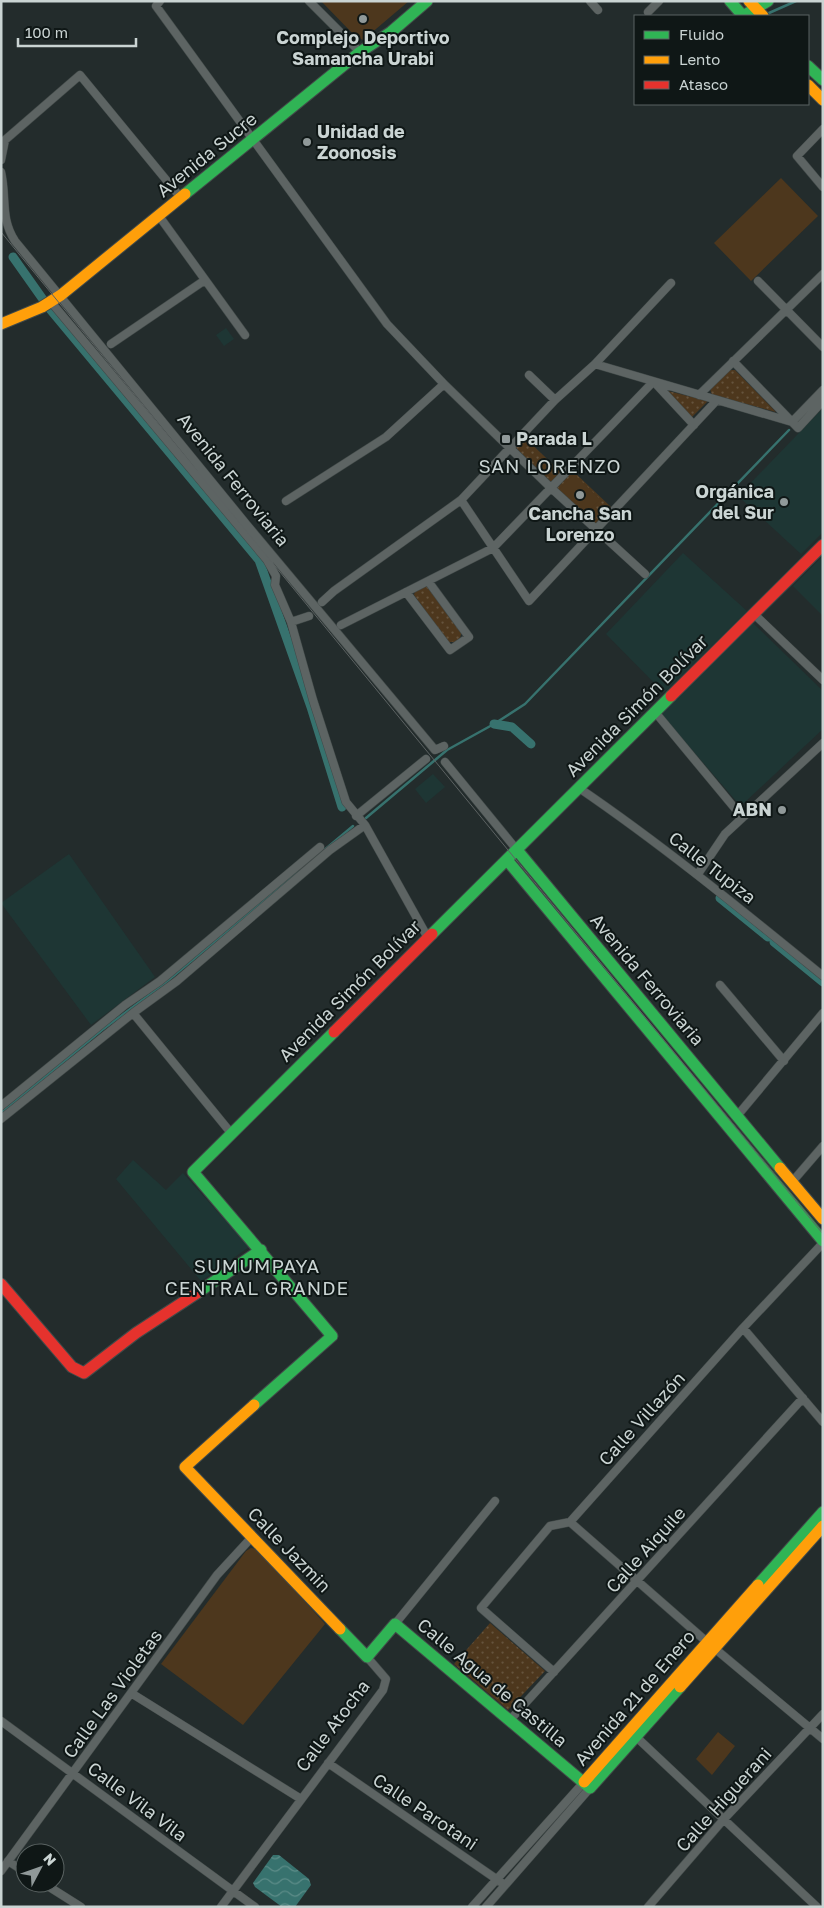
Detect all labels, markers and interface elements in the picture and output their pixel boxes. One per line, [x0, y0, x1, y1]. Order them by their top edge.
marker: Complejo Deportivo Samancha Urabi [357, 13, 369, 25]
scale bar [18, 15, 135, 47]
legend [634, 15, 809, 105]
text: 100 m [25, 23, 68, 41]
text: Fluido [679, 25, 724, 43]
place label: Complejo Deportivo Samancha Urabi [276, 26, 450, 69]
text: Lento [679, 50, 720, 68]
text: Atasco [679, 75, 728, 93]
street label: Avenida Sucre [152, 107, 261, 201]
place label: Unidad de Zoonosis [317, 120, 405, 163]
marker: Unidad de Zoonosis [301, 136, 313, 148]
street label: Avenida Ferroviaria [173, 408, 294, 550]
place label: Parada L [516, 427, 592, 449]
marker: Parada L [500, 433, 512, 445]
district label: SAN LORENZO [478, 454, 622, 477]
place label: Orgánica del Sur [695, 480, 774, 523]
marker: Cancha San Lorenzo [574, 489, 586, 501]
marker: Orgánica del Sur [778, 496, 790, 508]
place label: Cancha San Lorenzo [528, 502, 632, 545]
street label: Avenida Simón Bolívar [561, 630, 712, 781]
place label: ABN [733, 798, 772, 820]
marker: ABN [776, 804, 788, 816]
street label: Calle Tupiza [665, 826, 761, 908]
street label: Avenida Ferroviaria [586, 909, 709, 1050]
street label: Avenida Simón Bolívar [274, 915, 425, 1066]
district label: SUMUMPAYA CENTRAL GRANDE [165, 1254, 349, 1299]
street label: Calle Villazón [593, 1367, 689, 1470]
street label: Calle Jazmin [244, 1502, 336, 1596]
street label: Calle Aiquile [601, 1502, 690, 1597]
street label: Calle Agua de Castilla [413, 1613, 572, 1751]
street label: Calle Las Violetas [58, 1625, 166, 1762]
street label: Avenida 21 de Enero [569, 1625, 699, 1770]
street label: Calle Atocha [291, 1675, 374, 1776]
street label: Calle Higuerani [671, 1743, 776, 1856]
street label: Calle Vila Vila [84, 1757, 192, 1846]
street label: Calle Parotani [369, 1768, 482, 1854]
north arrow [15, 1843, 65, 1893]
text: N [40, 1850, 60, 1869]

